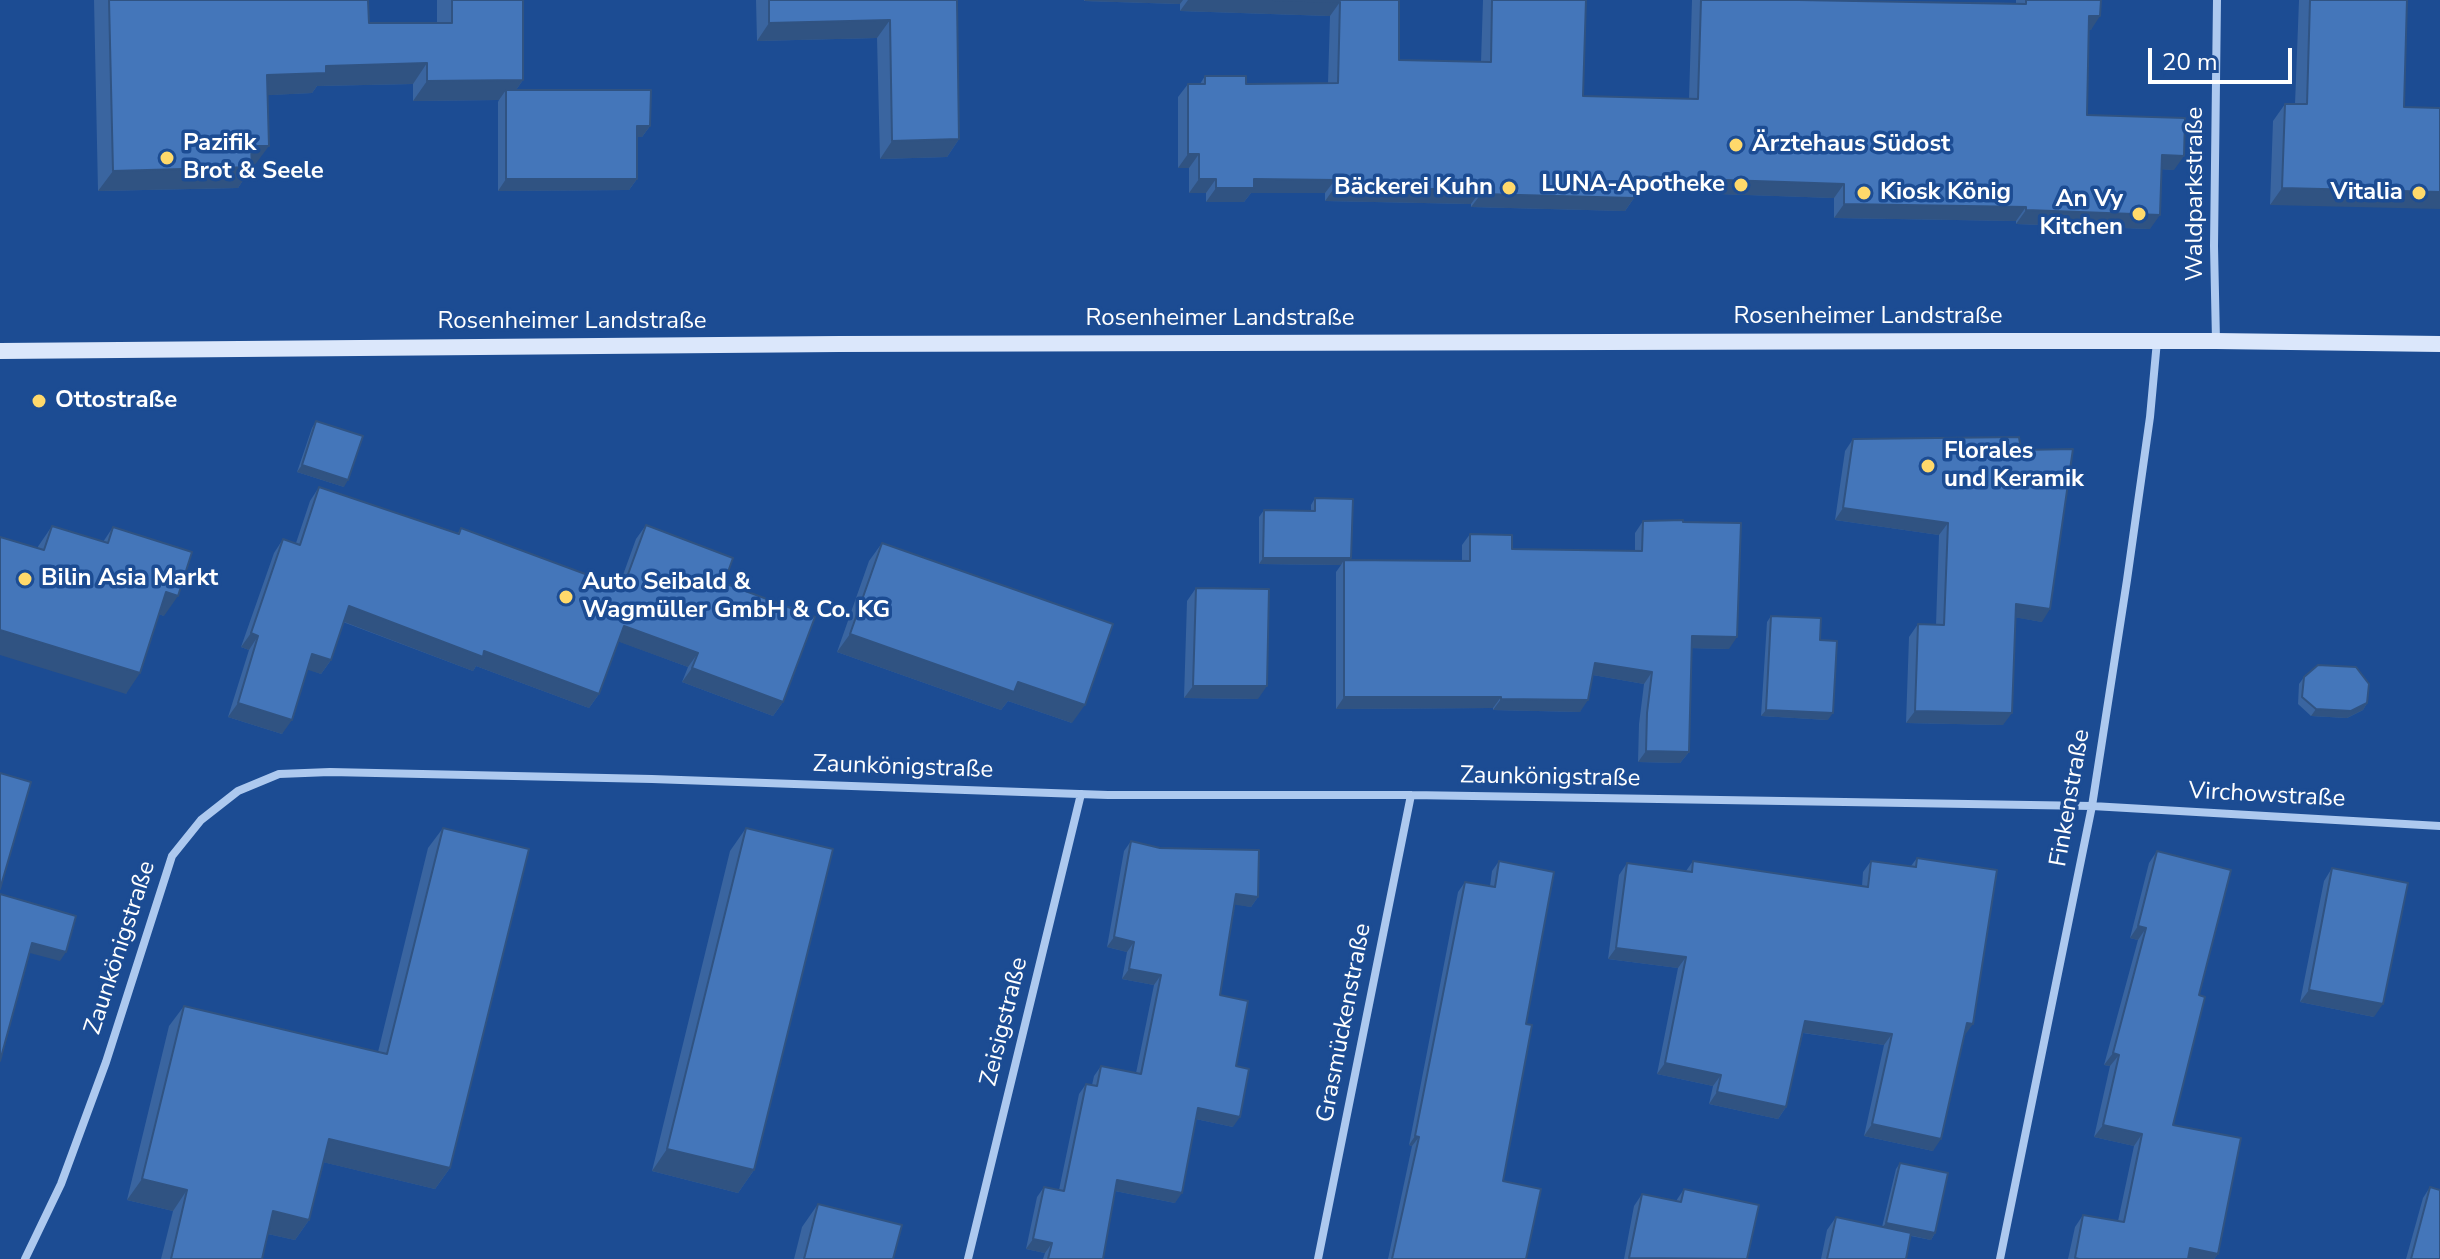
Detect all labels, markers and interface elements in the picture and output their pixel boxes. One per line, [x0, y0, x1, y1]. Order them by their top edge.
scale bar [2152, 32, 2296, 82]
text: 20 m [2162, 46, 2218, 78]
street label: Waldparkstraße [2182, 107, 2210, 281]
place label: Pazifik Brot & Seele [183, 130, 324, 186]
place label: Ärztehaus Südost [1752, 131, 1950, 159]
marker: Ärztehaus Südost [1727, 136, 1745, 154]
marker: Pazifik Brot & Seele [158, 149, 176, 167]
place label: LUNA-Apotheke [1541, 171, 1725, 199]
place label: Bäckerei Kuhn [1334, 174, 1493, 202]
marker: LUNA-Apotheke [1732, 176, 1750, 194]
marker: Bäckerei Kuhn [1500, 179, 1518, 197]
place label: Kiosk König [1880, 179, 2011, 207]
place label: Vitalia [2331, 179, 2403, 207]
marker: Kiosk König [1855, 184, 1873, 202]
marker: Vitalia [2410, 184, 2428, 202]
place label: An Vy Kitchen [2039, 186, 2123, 242]
marker: An Vy Kitchen [2130, 205, 2148, 223]
street label: Rosenheimer Landstraße [1733, 303, 2003, 331]
street label: Rosenheimer Landstraße [1085, 305, 1355, 333]
street label: Rosenheimer Landstraße [437, 308, 707, 336]
place label: Ottostraße [55, 387, 177, 415]
marker: Ottostraße [30, 392, 48, 410]
place label: Florales und Keramik [1944, 438, 2084, 494]
marker: Florales und Keramik [1919, 457, 1937, 475]
place label: Bilin Asia Markt [41, 565, 218, 593]
place label: Auto Seibald & Wagmüller GmbH & Co. KG [582, 569, 890, 625]
marker: Bilin Asia Markt [16, 570, 34, 588]
marker: Auto Seibald & Wagmüller GmbH & Co. KG [557, 588, 575, 606]
street label: Finkenstraße [2045, 727, 2097, 869]
street label: Zaunkönigstraße [812, 750, 994, 786]
street label: Zaunkönigstraße [1459, 762, 1641, 794]
street label: Virchowstraße [2188, 778, 2346, 814]
street label: Zaunkönigstraße [79, 858, 163, 1038]
street label: Grasmückenstraße [1312, 921, 1378, 1125]
street label: Zeisigstraße [975, 955, 1035, 1089]

